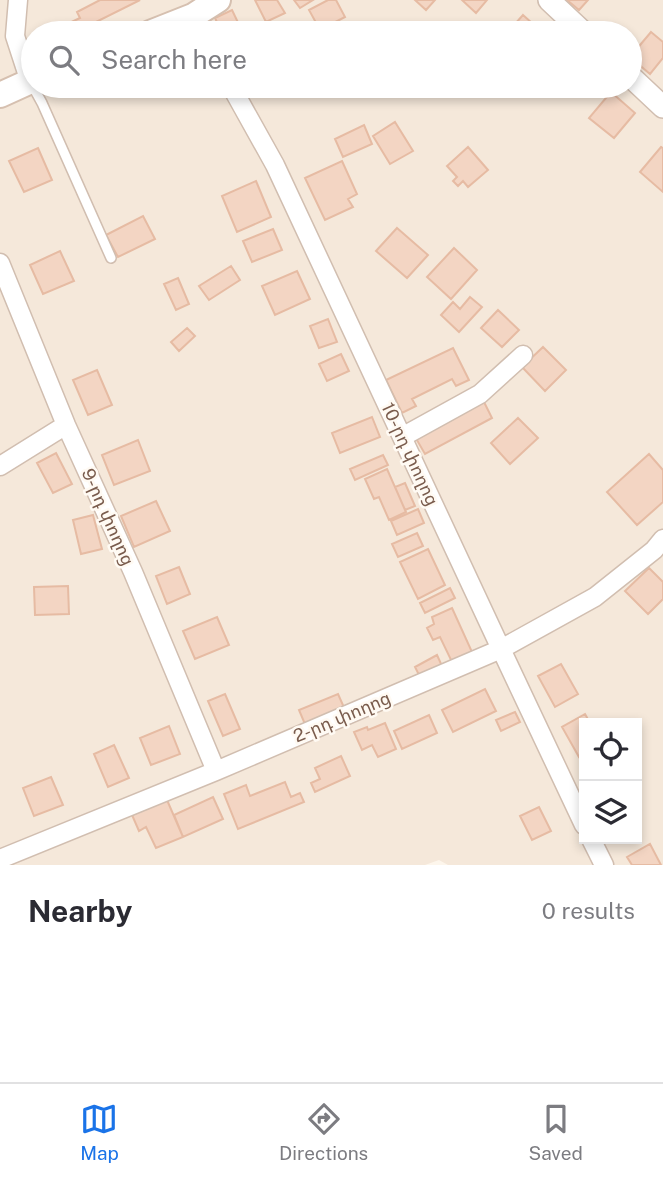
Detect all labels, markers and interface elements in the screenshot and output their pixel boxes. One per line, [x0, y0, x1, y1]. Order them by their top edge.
search box [21, 21, 642, 98]
icon: search [45, 41, 83, 79]
text: Search here [101, 44, 247, 75]
street label: 10-րդ փողոց [377, 399, 443, 509]
street label: 9-րդ փողոց [78, 465, 139, 569]
street label: 2-րդ փողոց [290, 687, 394, 746]
map controls [579, 718, 642, 844]
button: locate [579, 718, 642, 781]
button: layers [579, 781, 642, 844]
text: Nearby [28, 893, 132, 929]
text: 0 results [542, 897, 635, 924]
tab: Map [80, 1100, 119, 1164]
tab: Directions [279, 1100, 368, 1164]
tab: Saved [529, 1100, 583, 1164]

